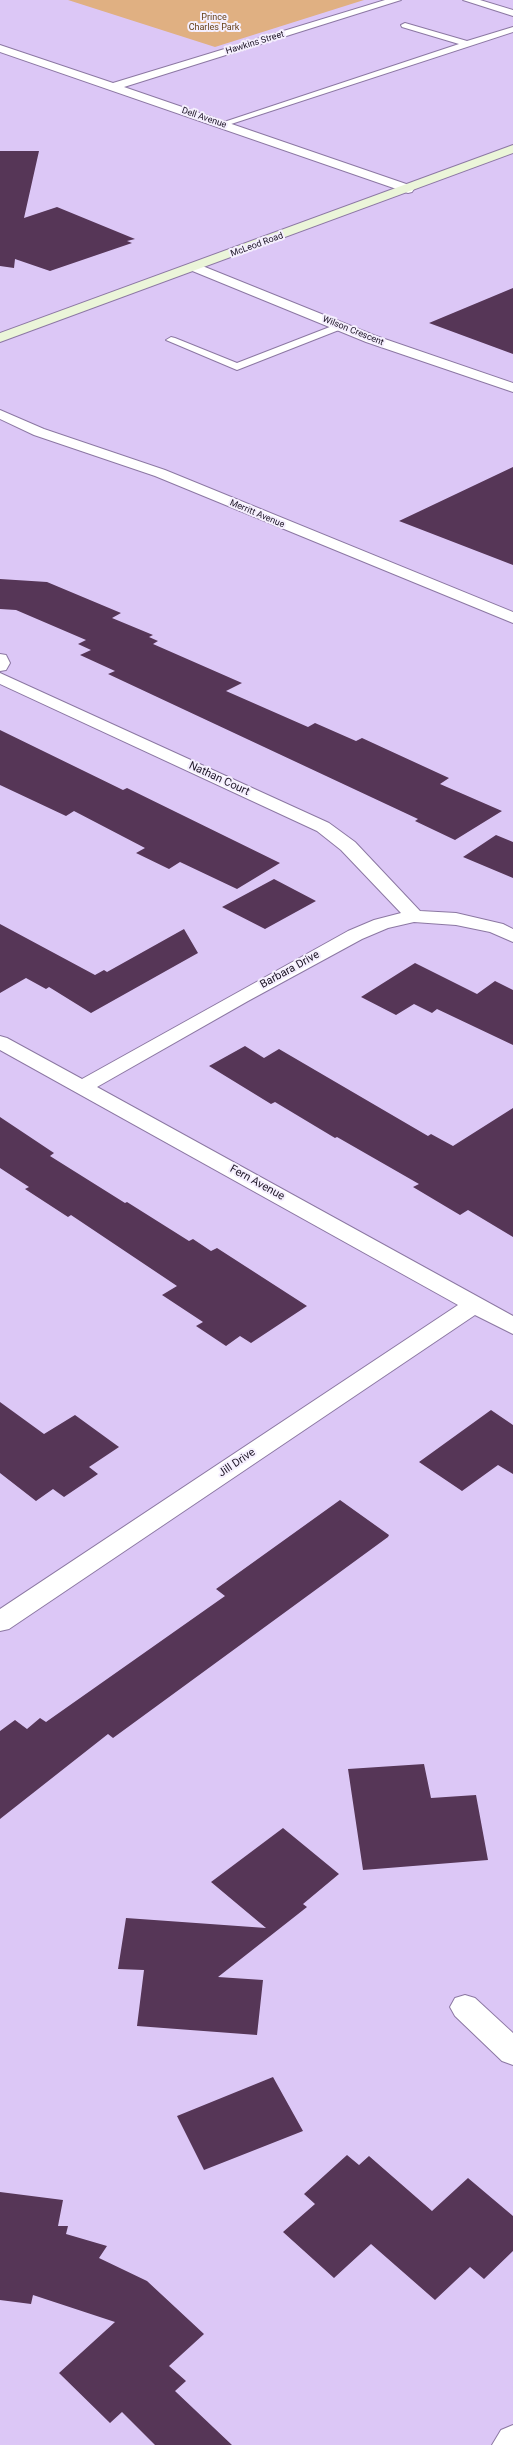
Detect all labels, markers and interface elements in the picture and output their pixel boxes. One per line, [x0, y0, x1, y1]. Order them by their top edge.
park label: Prince Charles Park [189, 13, 239, 34]
street label: Hawkins Street [225, 29, 285, 57]
street label: Dell Avenue [180, 105, 228, 131]
street label: McLeod Road [229, 230, 285, 260]
street label: Wilson Crescent [321, 314, 385, 348]
street label: Merritt Avenue [228, 498, 286, 530]
street label: Nathan Court [187, 759, 251, 799]
street label: Barbara Drive [258, 948, 322, 992]
street label: Fern Avenue [227, 1163, 287, 1203]
street label: Jill Drive [216, 1446, 258, 1480]

